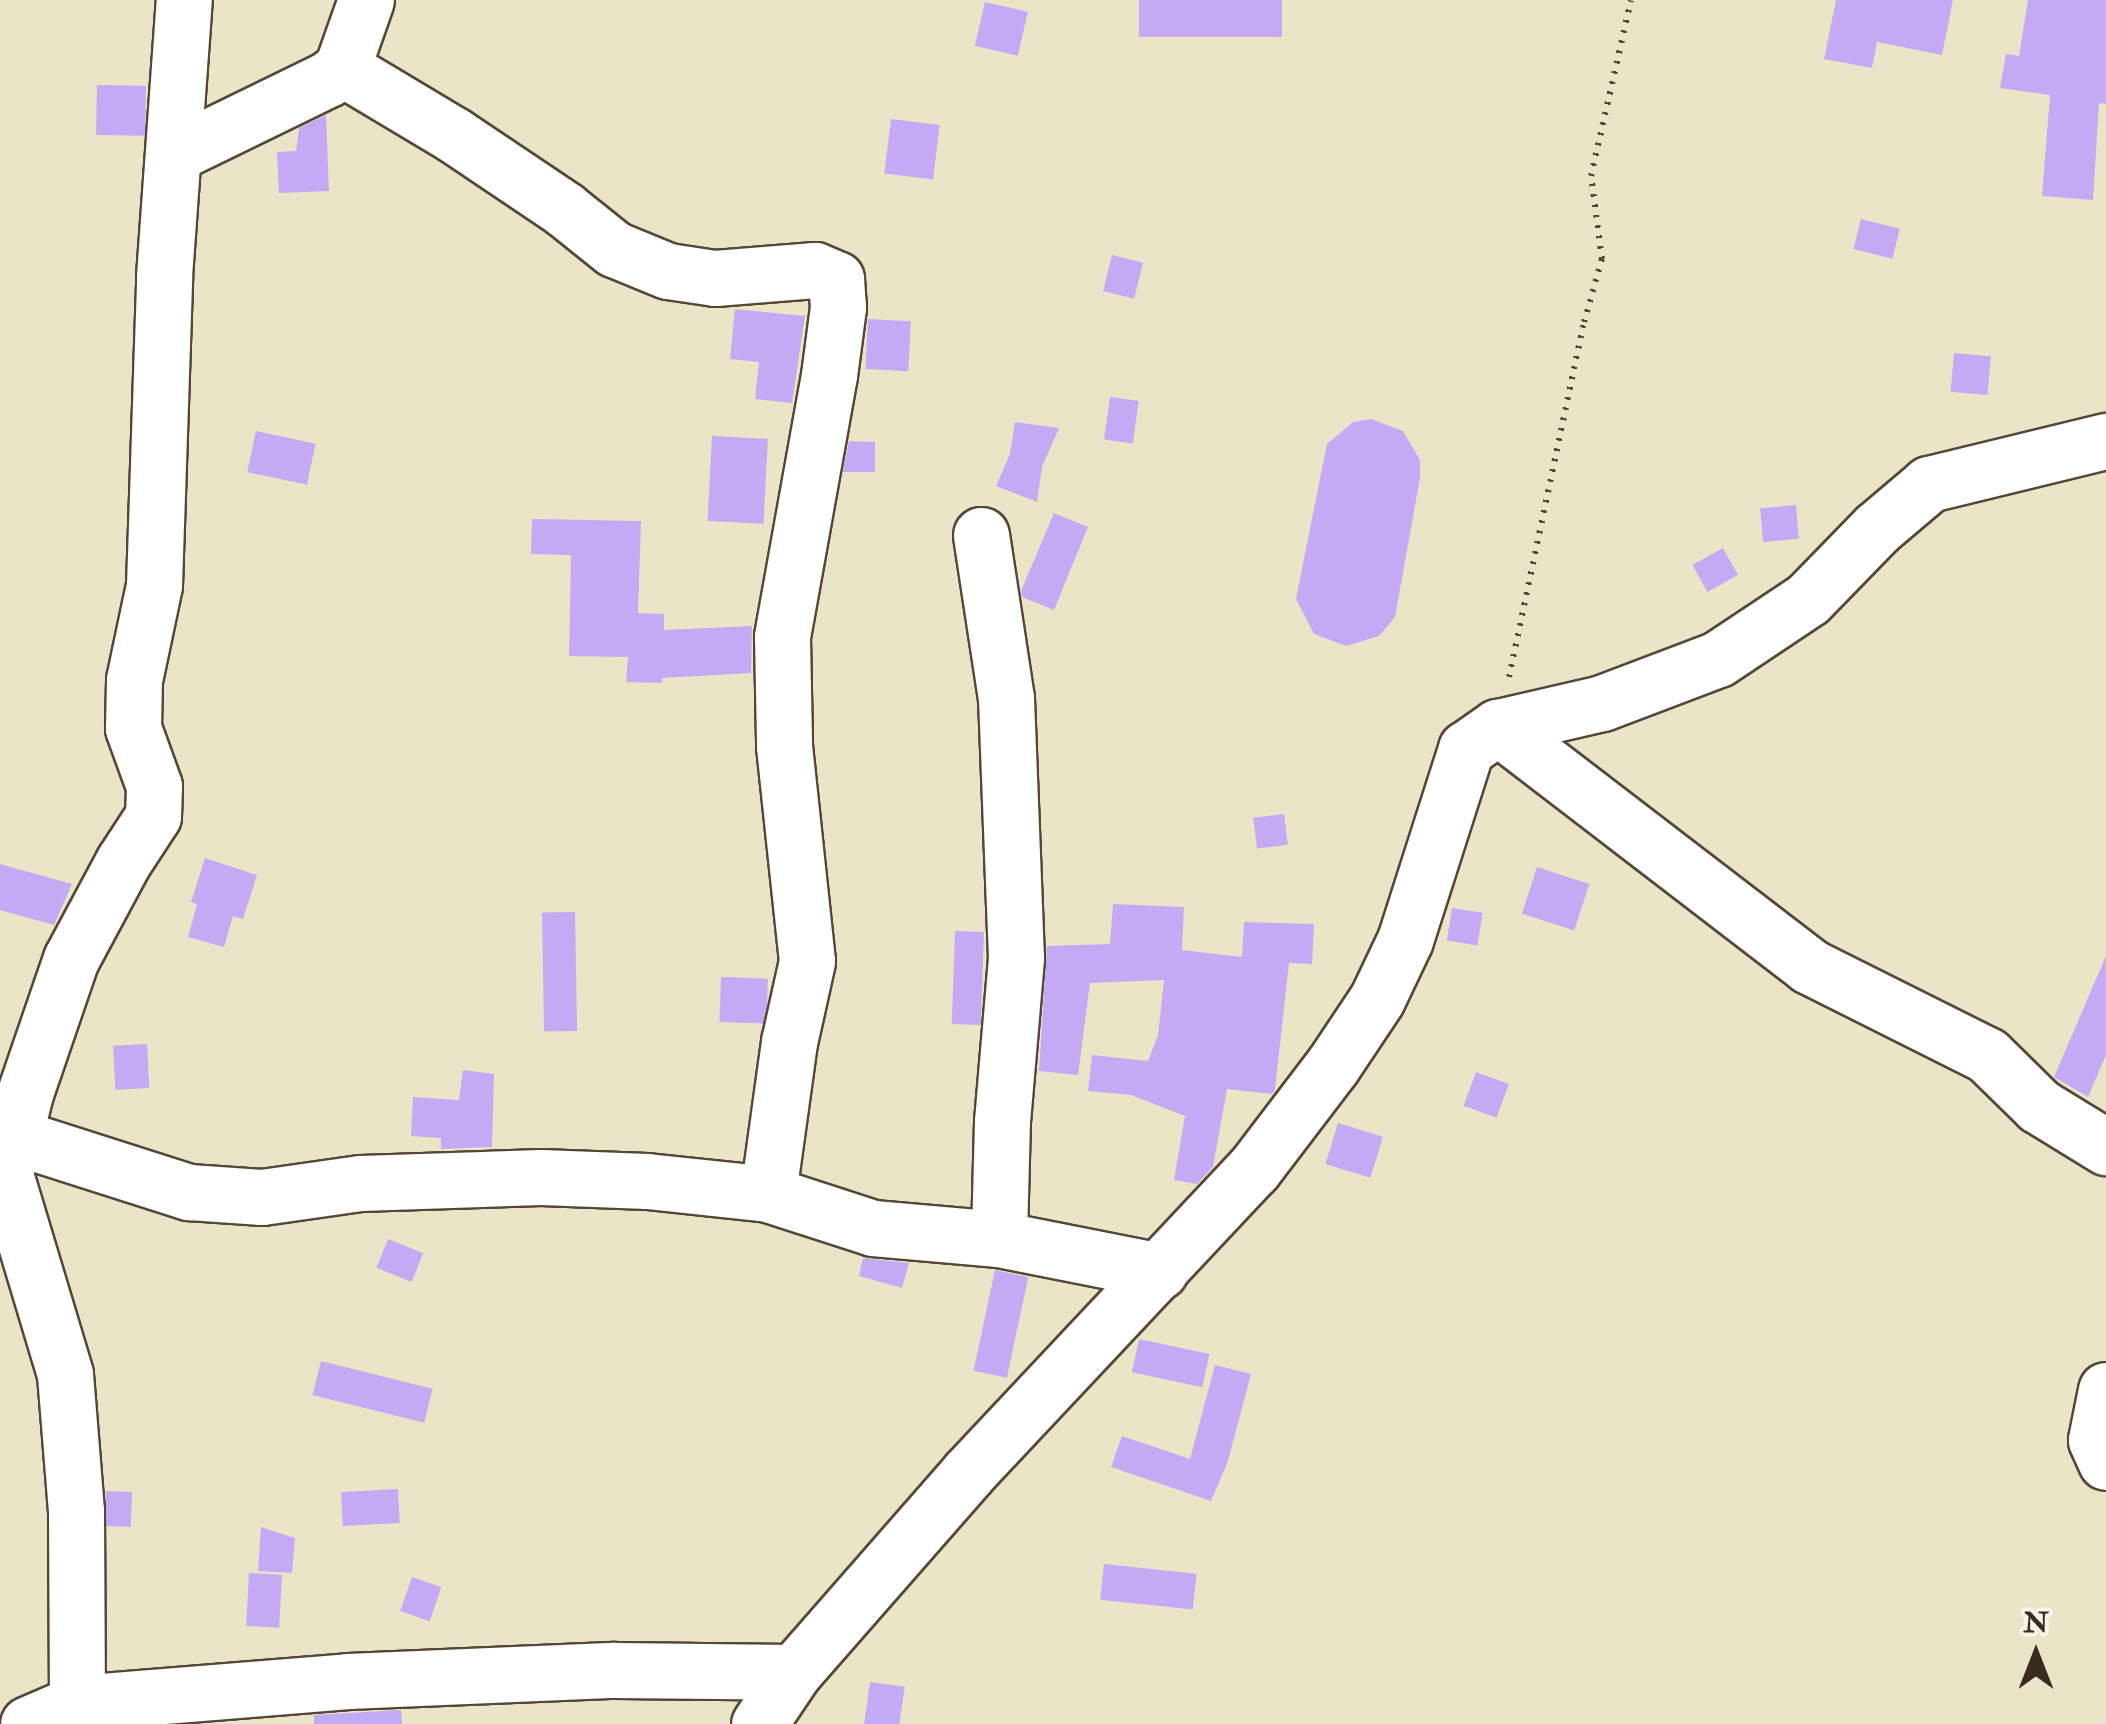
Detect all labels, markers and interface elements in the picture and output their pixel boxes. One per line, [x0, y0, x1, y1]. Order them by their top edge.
north arrow [1986, 1604, 2086, 1704]
text: N [2023, 1606, 2049, 1641]

